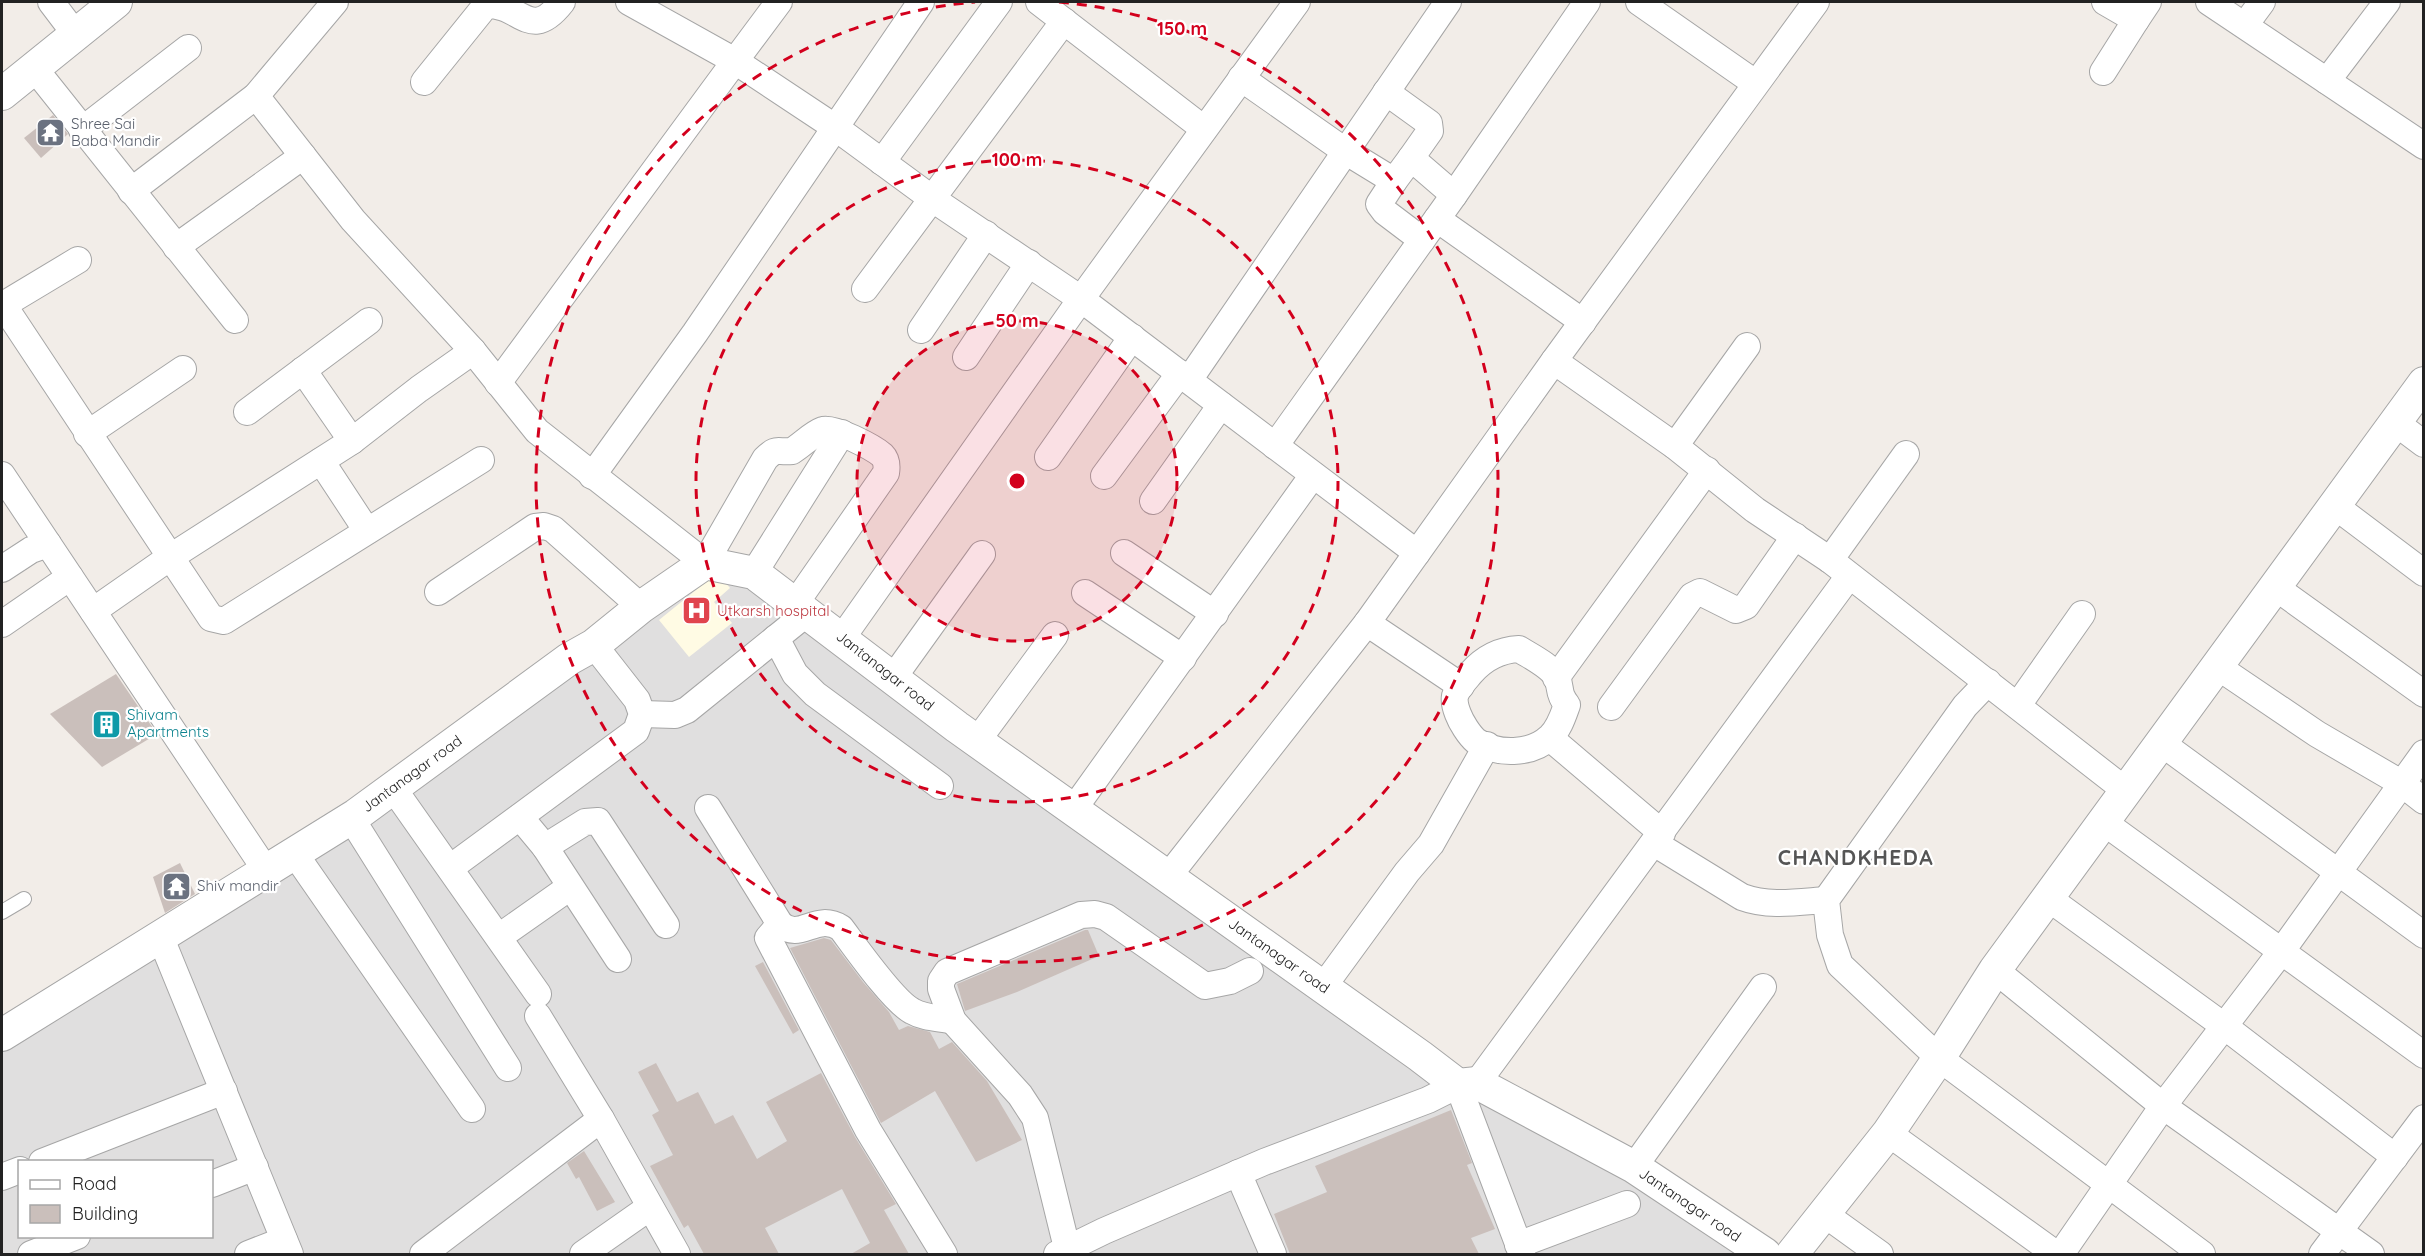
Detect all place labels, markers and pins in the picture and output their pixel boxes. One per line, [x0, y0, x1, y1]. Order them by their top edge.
place label: Shree Sai Baba Mandir [71, 114, 161, 150]
temple icon: Shree Sai Baba Mandir [34, 117, 66, 149]
centre of rings [1007, 471, 1027, 491]
hospital icon: Utkarsh hospital [680, 595, 712, 627]
place label: Utkarsh hospital [717, 601, 830, 620]
place label: Shivam Apartments [127, 705, 209, 741]
building icon: Shivam Apartments [90, 708, 122, 740]
temple icon: Shiv mandir [160, 870, 192, 902]
place label: Shiv mandir [197, 876, 279, 895]

